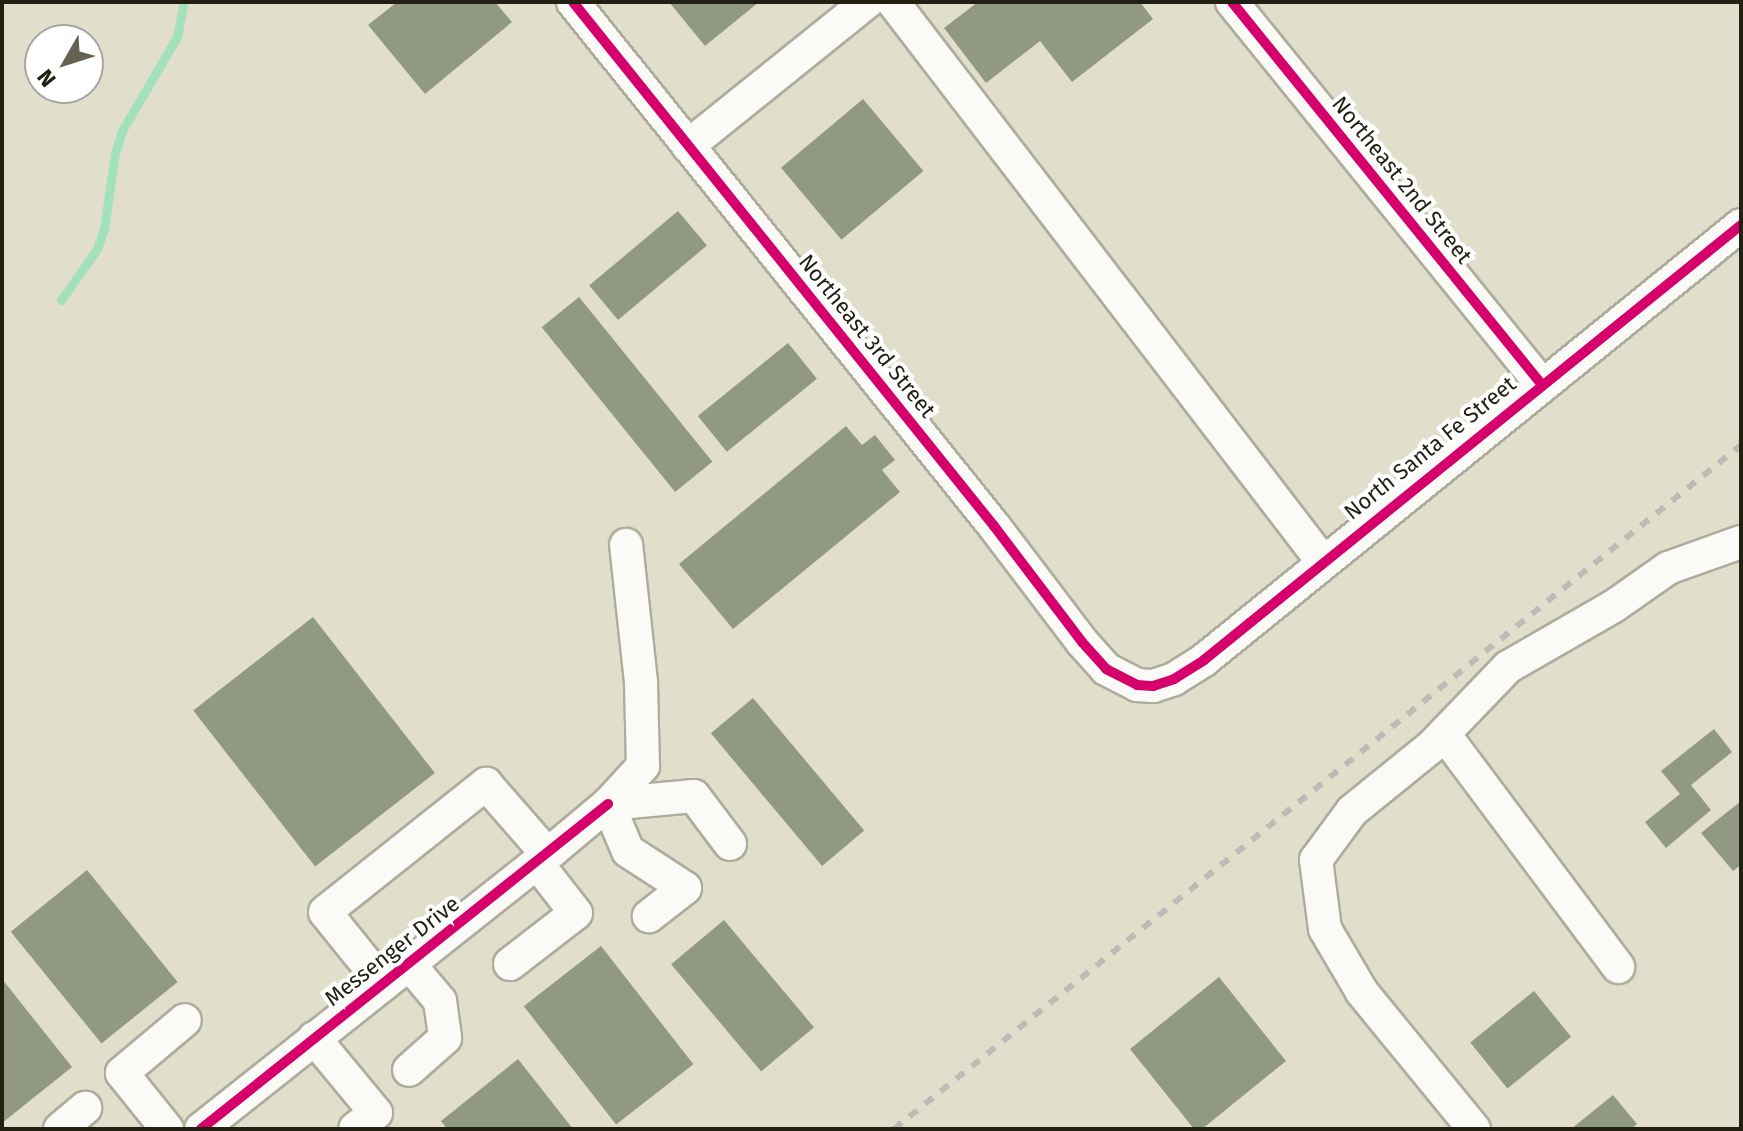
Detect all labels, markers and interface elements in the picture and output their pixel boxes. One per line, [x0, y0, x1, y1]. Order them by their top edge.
north arrow [24, 24, 104, 104]
text: N [31, 64, 62, 92]
street label: Northeast 2nd Street [1327, 91, 1477, 269]
street label: Northeast 3rd Street [793, 249, 941, 423]
street label: North Santa Fe Street [1339, 371, 1521, 525]
street label: Messenger Drive [320, 890, 464, 1012]

